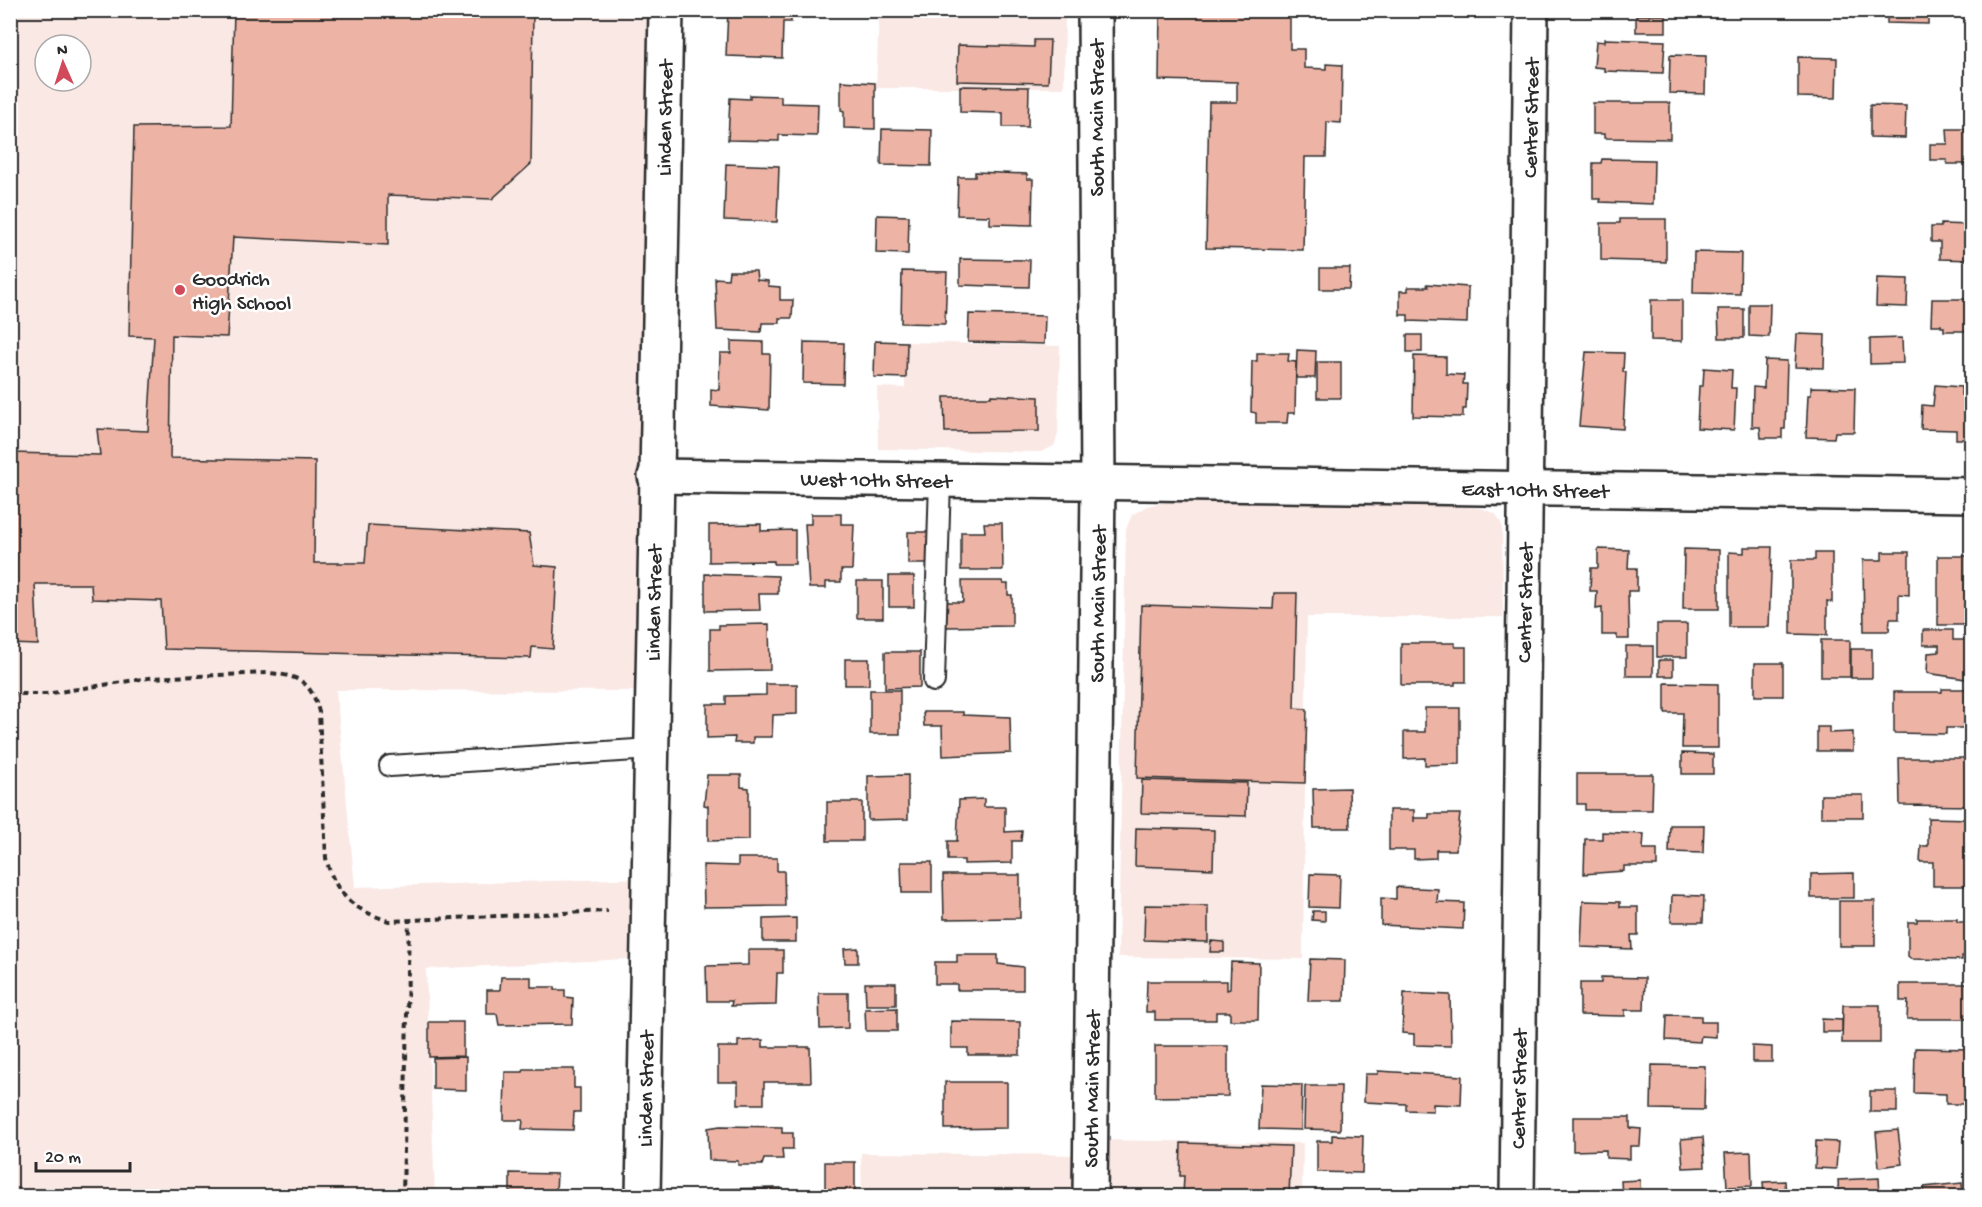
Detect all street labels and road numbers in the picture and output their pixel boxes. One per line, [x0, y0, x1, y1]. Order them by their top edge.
street label: South Main Street [1087, 37, 1112, 197]
street label: Center Street [1520, 55, 1547, 178]
street label: Linden Street [654, 57, 681, 176]
street label: West 10th Street [800, 469, 954, 496]
street label: East 10th Street [1461, 479, 1611, 506]
street label: South Main Street [1087, 523, 1114, 683]
street label: Center Street [1514, 540, 1541, 663]
street label: Linden Street [643, 542, 670, 661]
street label: South Main Street [1081, 1008, 1108, 1168]
street label: Center Street [1508, 1026, 1535, 1149]
street label: Linden Street [635, 1028, 662, 1147]

